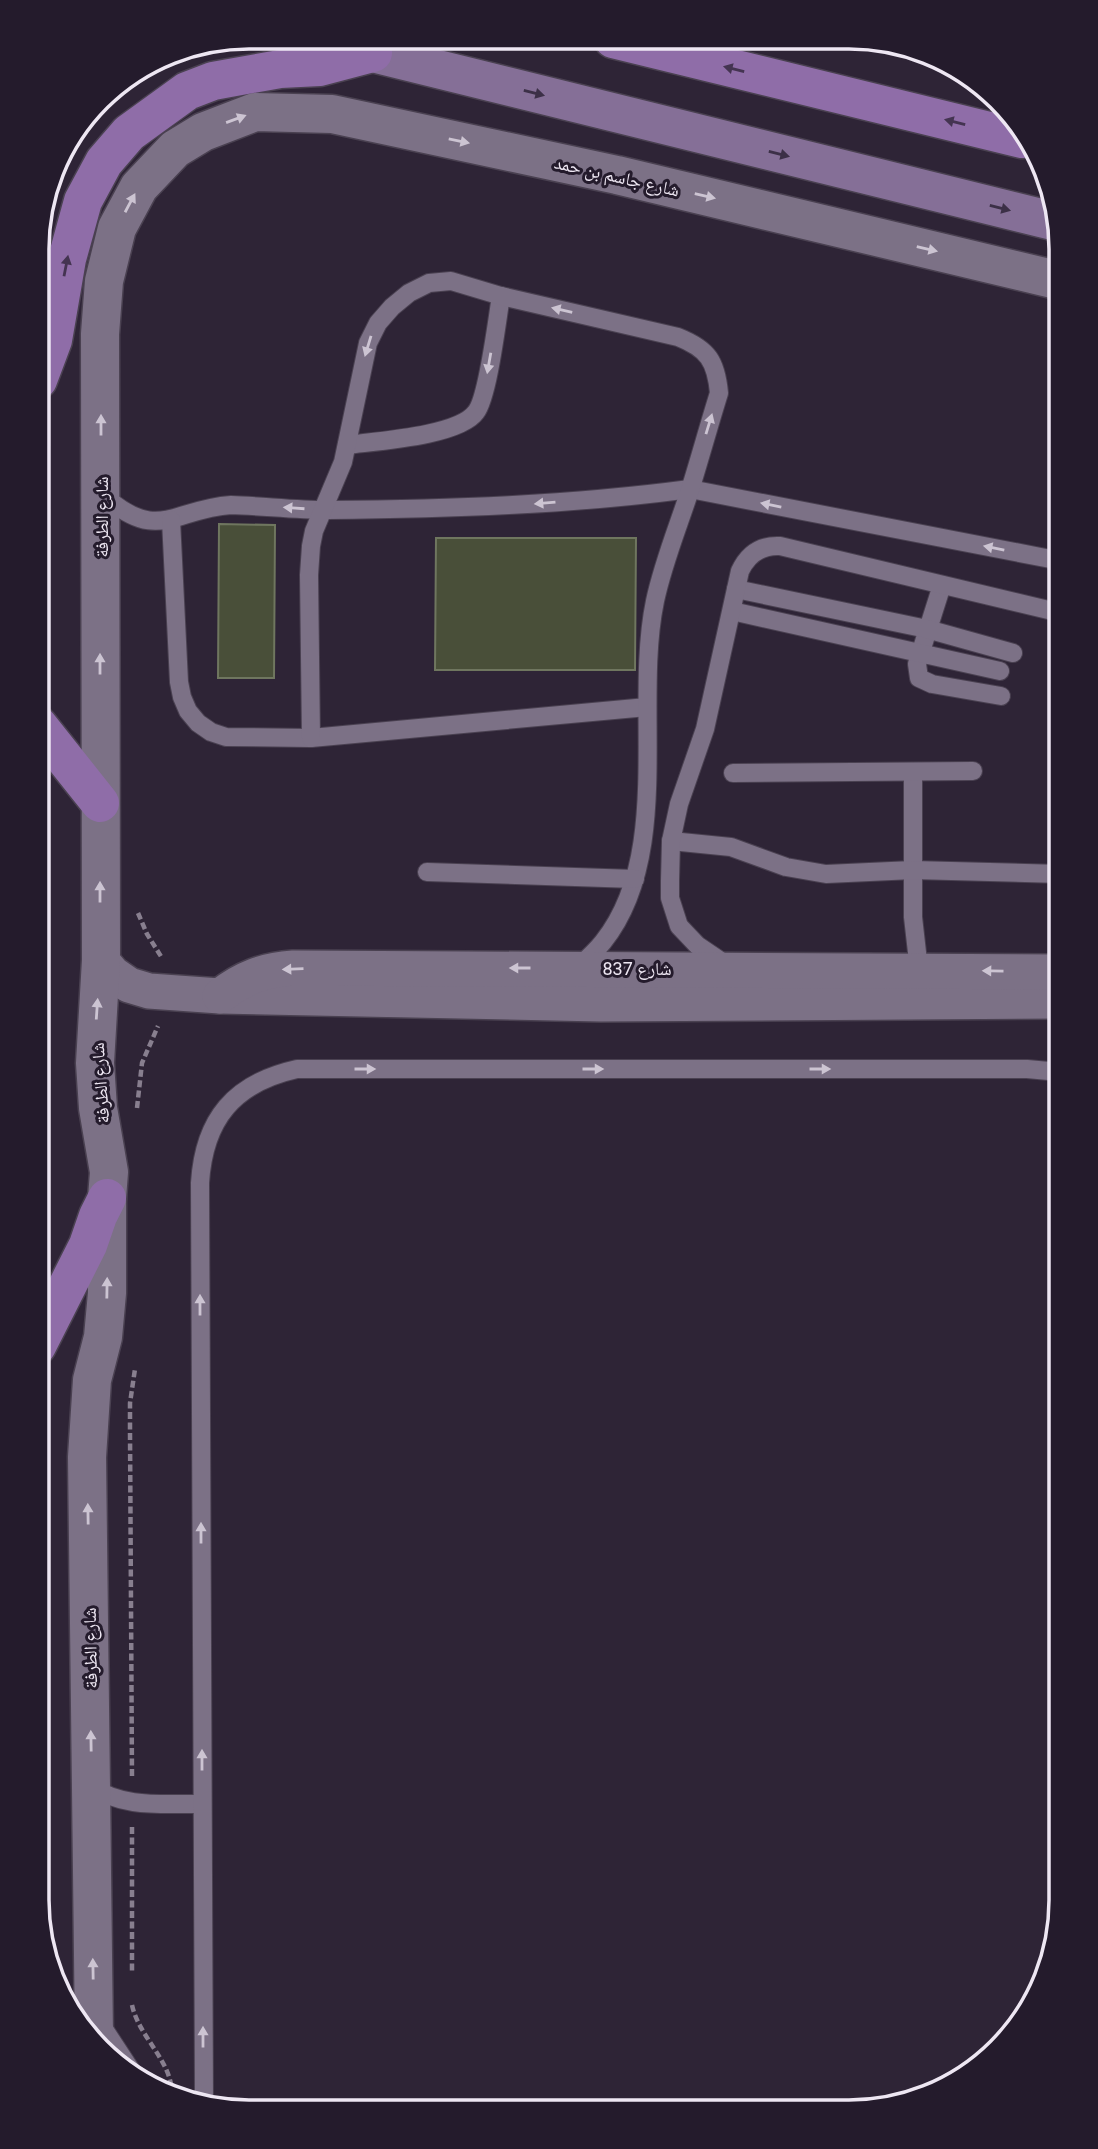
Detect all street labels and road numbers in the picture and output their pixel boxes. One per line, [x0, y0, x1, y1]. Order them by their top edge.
street label: شارع جاسم بن حمد [552, 151, 682, 203]
street label: شارع الطرفة [91, 476, 113, 558]
street label: شارع 837 [602, 958, 672, 980]
street label: شارع الطرفة [87, 1042, 114, 1124]
street label: شارع الطرفة [79, 1607, 102, 1689]

